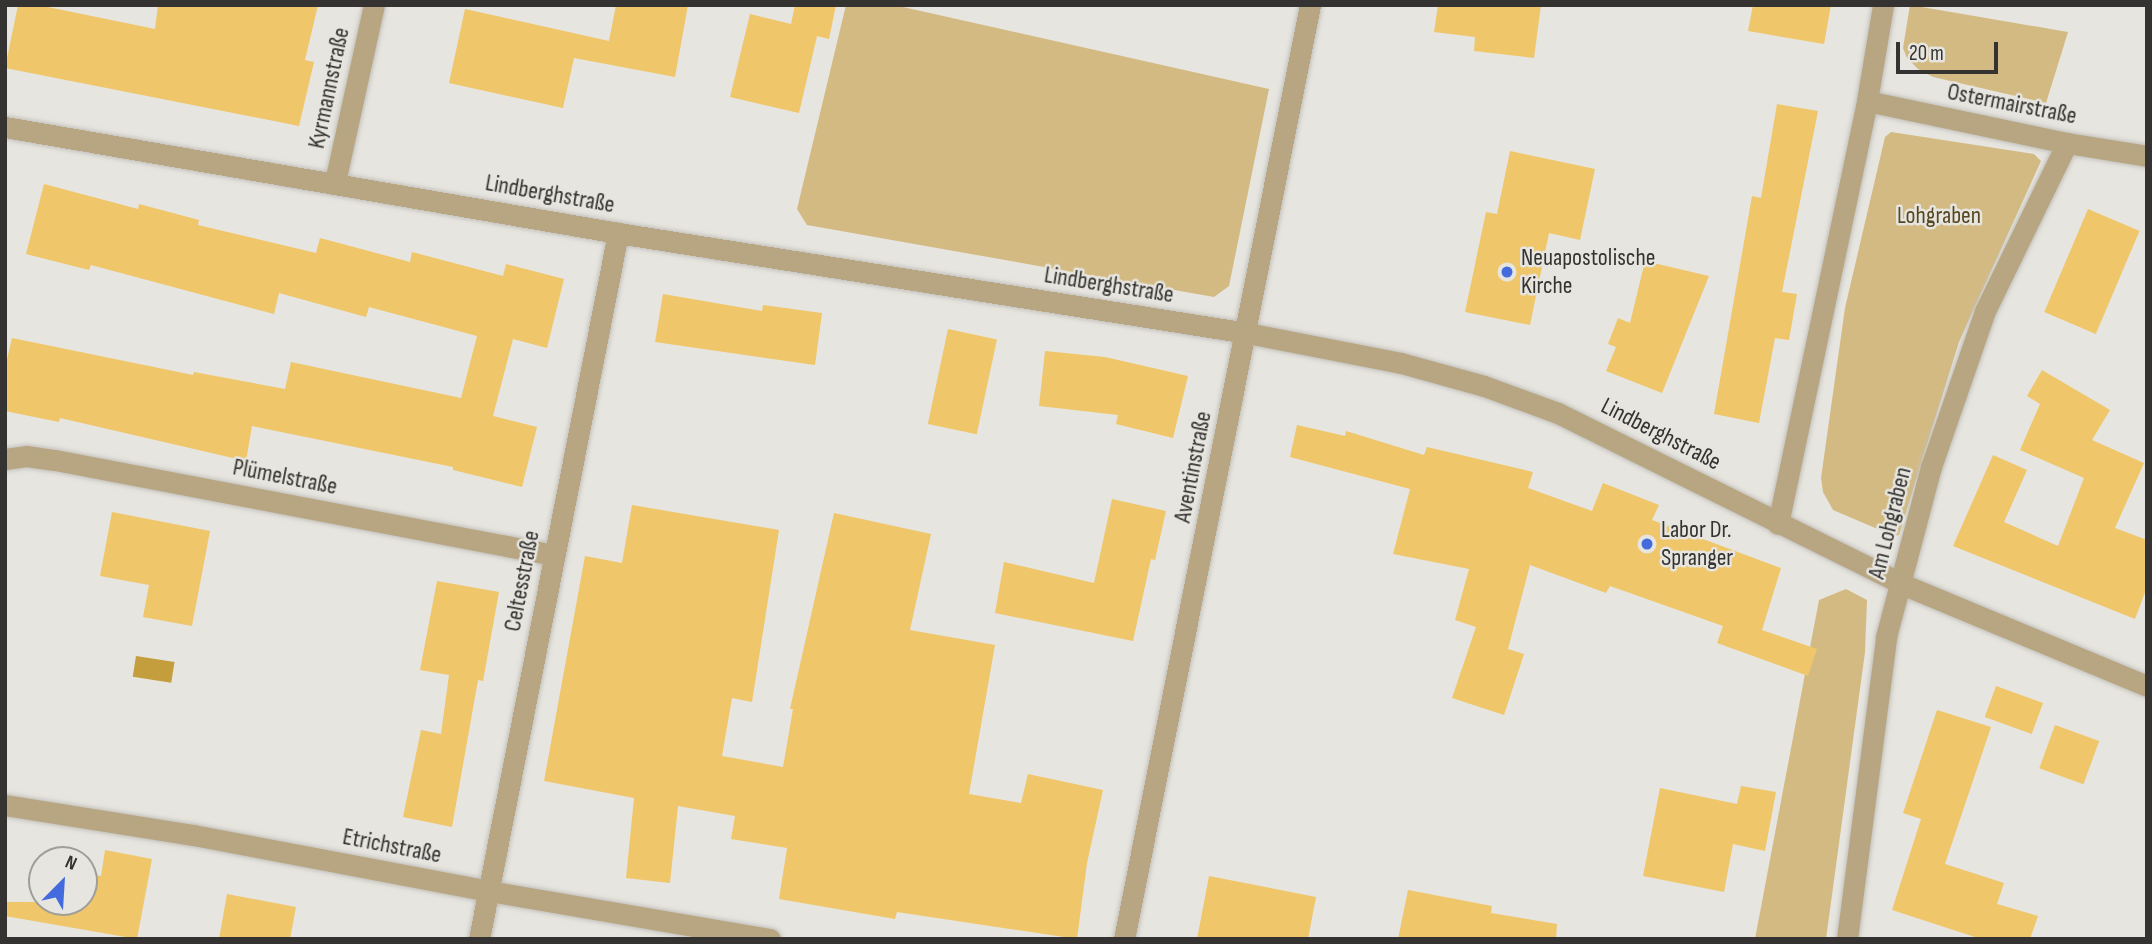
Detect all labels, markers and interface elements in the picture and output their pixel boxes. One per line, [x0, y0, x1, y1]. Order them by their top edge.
street label: Kyrmannstraße [302, 25, 356, 151]
scale bar [1900, 28, 2002, 72]
text: 20 m [1909, 41, 1944, 66]
street label: Ostermairstraße [1945, 77, 2079, 131]
street label: Lindberghstraße [483, 168, 617, 220]
park label: Lohgraben [1897, 202, 1981, 230]
place label: Neuapostolische Kirche [1521, 244, 1655, 300]
street label: Lindberghstraße [1042, 261, 1176, 309]
marker: Neuapostolische Kirche [1499, 264, 1515, 280]
street label: Lindberghstraße [1596, 391, 1726, 477]
street label: Aventinstraße [1168, 409, 1218, 525]
street label: Plümelstraße [230, 453, 340, 501]
street label: Am Lohgraben [1862, 464, 1918, 582]
place label: Labor Dr. Spranger [1661, 516, 1733, 572]
street label: Celtesstraße [498, 528, 546, 634]
marker: Labor Dr. Spranger [1639, 536, 1655, 552]
street label: Etrichstraße [340, 822, 444, 870]
north arrow [28, 846, 98, 916]
text: N [62, 851, 80, 876]

